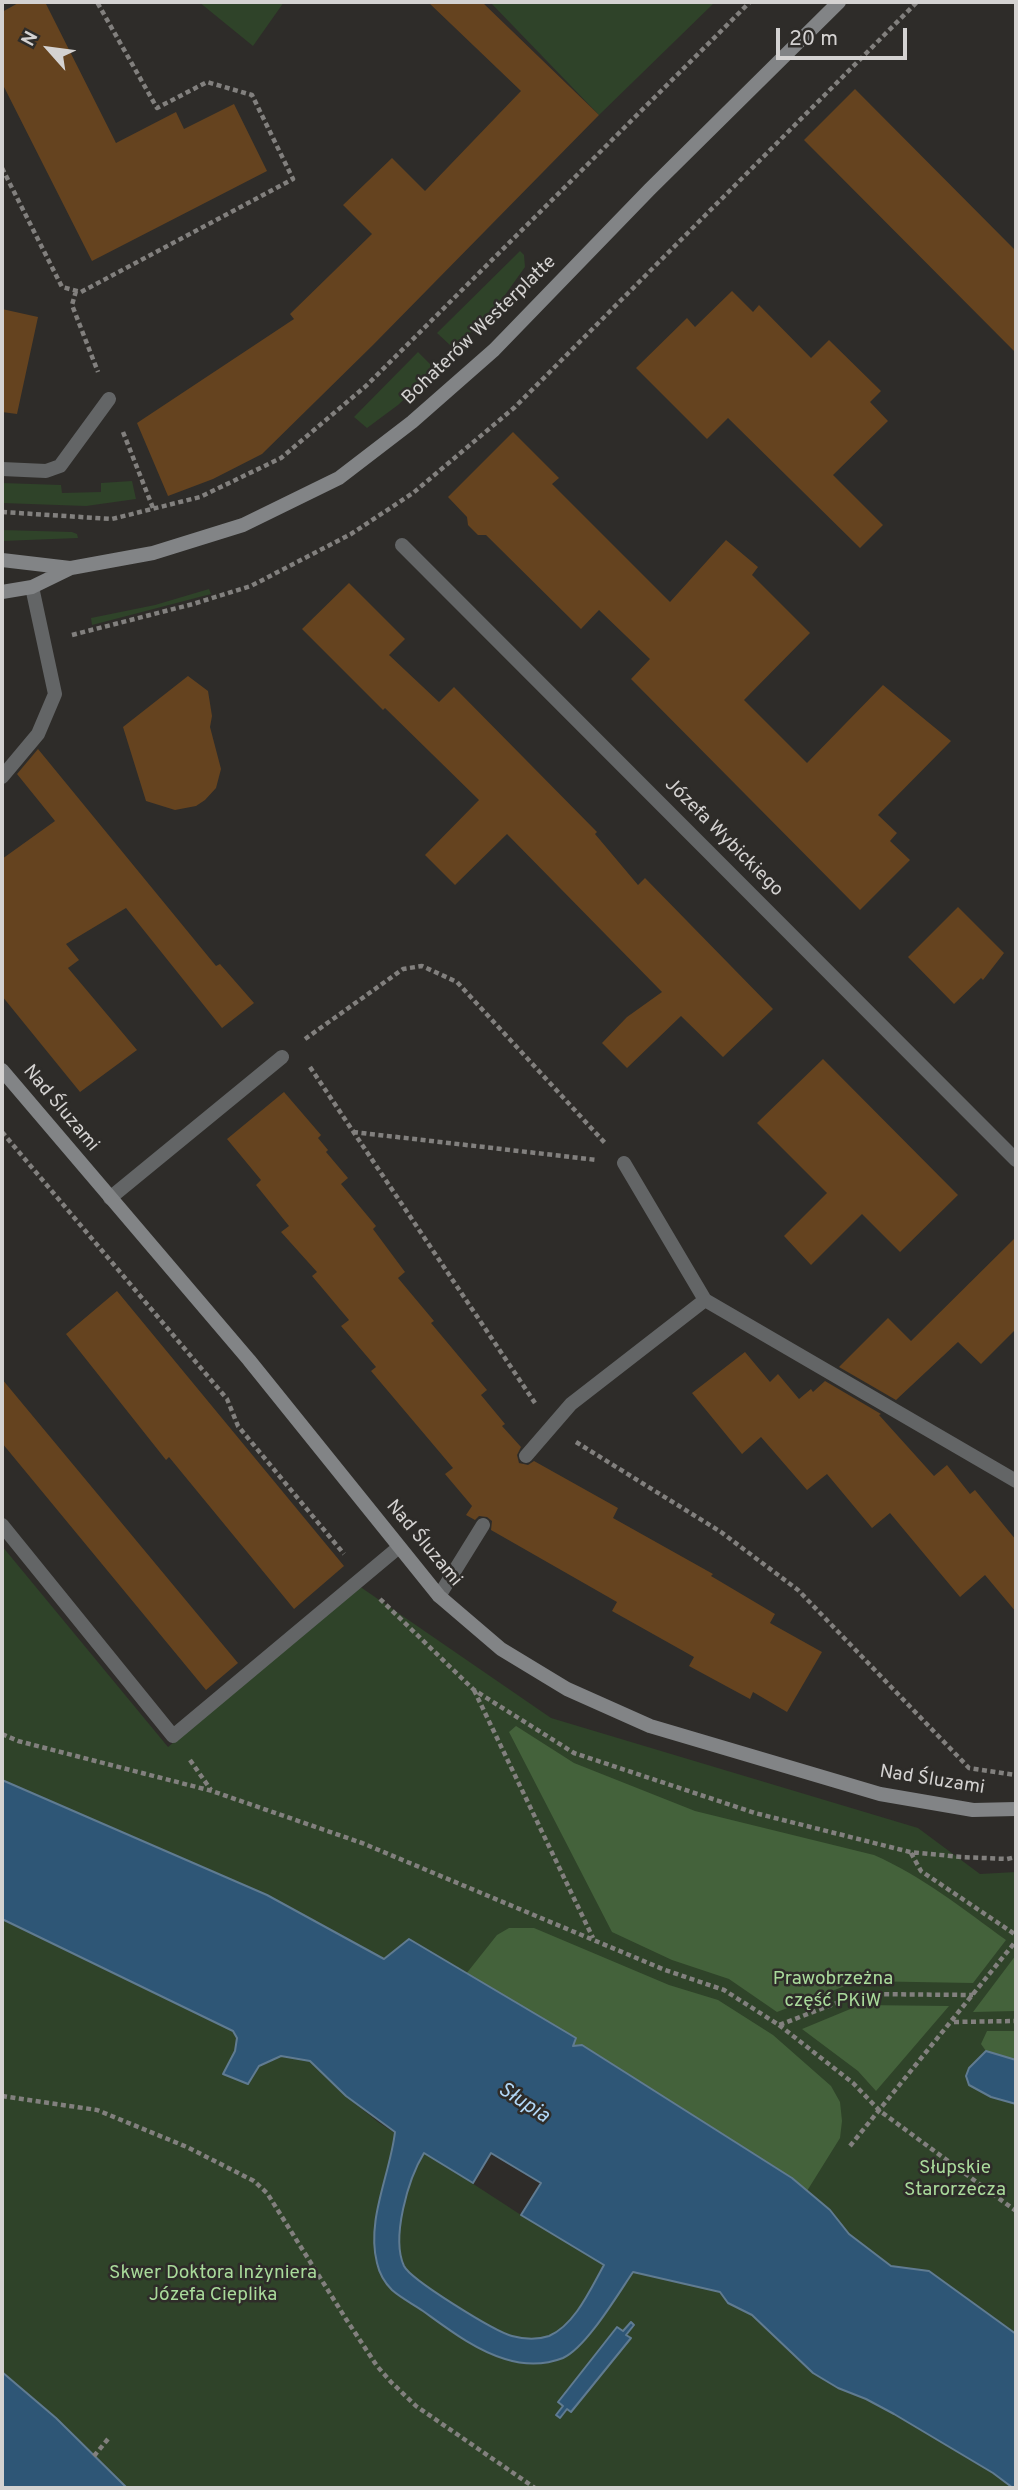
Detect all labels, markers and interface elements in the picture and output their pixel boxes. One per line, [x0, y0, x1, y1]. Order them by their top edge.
north arrow [14, 14, 84, 84]
scale bar [780, 14, 911, 58]
text: 20 m [789, 26, 838, 53]
text: N [17, 27, 44, 51]
street label: Bohaterów Westerplatte [398, 252, 562, 410]
street label: Józefa Wybickiego [659, 774, 787, 902]
street label: Nad Śluzami [17, 1061, 103, 1157]
street label: Nad Śluzami [380, 1496, 466, 1592]
street label: Nad Śluzami [878, 1761, 986, 1801]
park label: Prawobrzeżna część PKiW [773, 1969, 893, 2013]
water label: Słupia [492, 2078, 554, 2130]
park label: Słupskie Starorzecza [904, 2158, 1006, 2202]
park label: Skwer Doktora Inżyniera Józefa Cieplika [109, 2263, 317, 2307]

